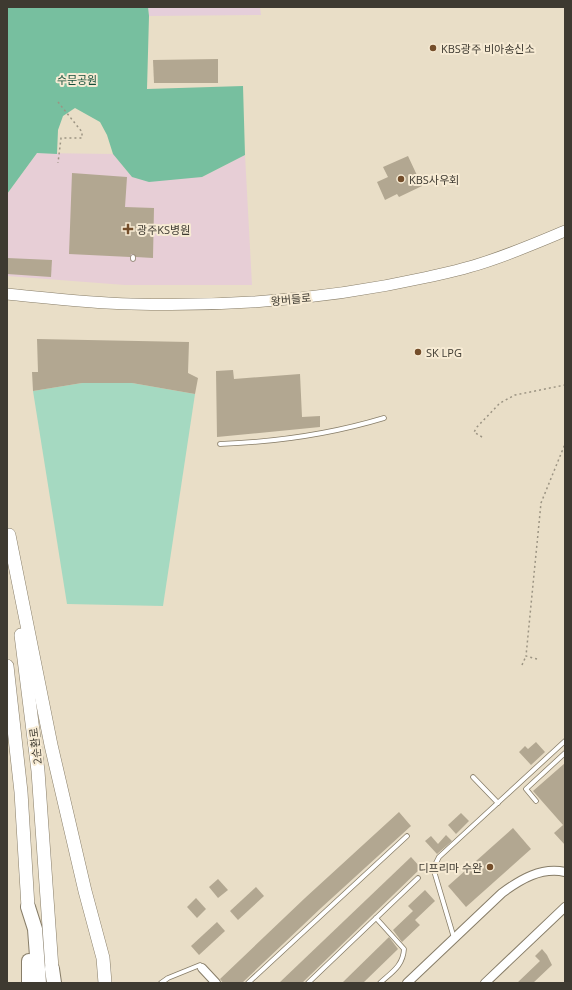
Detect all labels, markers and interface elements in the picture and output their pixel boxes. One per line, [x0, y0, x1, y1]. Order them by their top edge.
place label: KBS광주 비아송신소 [441, 41, 535, 56]
marker: KBS광주 비아송신소 [428, 43, 438, 53]
park label: 수문공원 [57, 72, 97, 87]
place label: KBS사우회 [409, 172, 459, 187]
marker: KBS사우회 [396, 174, 406, 184]
place label: 광주KS병원 [137, 222, 190, 237]
marker: 광주KS병원 [122, 223, 134, 235]
street label: 왕버들로 [270, 289, 312, 309]
place label: SK LPG [426, 345, 462, 360]
marker: SK LPG [413, 347, 423, 357]
street label: 2순환로 [25, 727, 45, 765]
place label: 디프리마 수완 [418, 860, 482, 875]
marker: 디프리마 수완 [485, 862, 495, 872]

